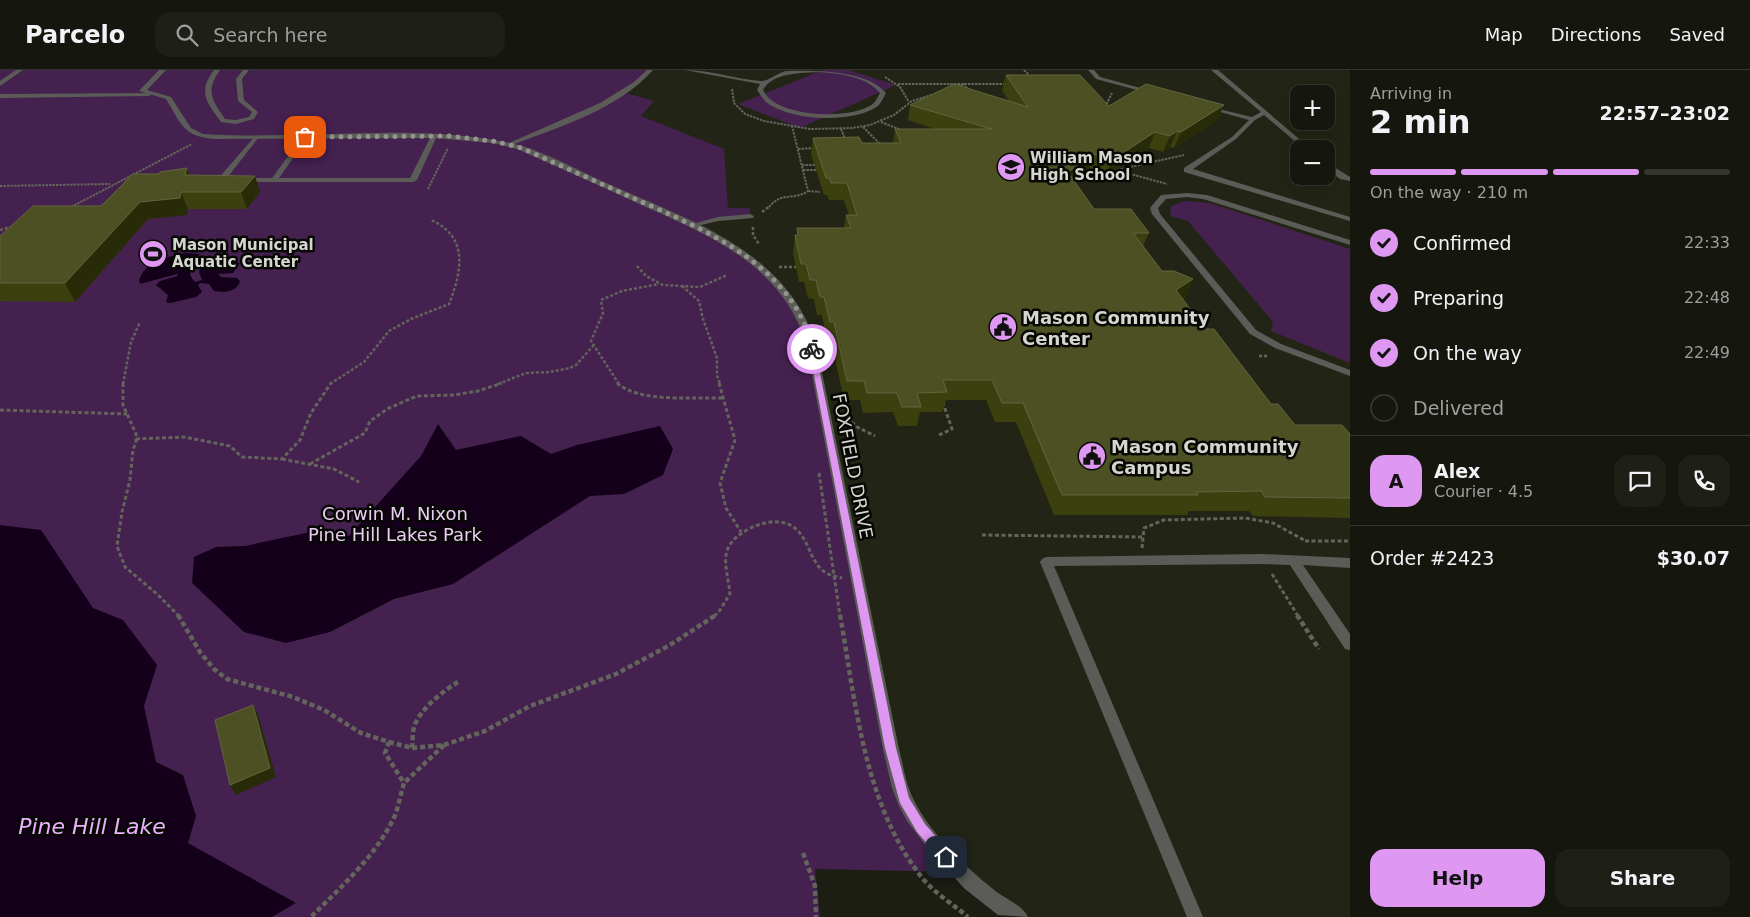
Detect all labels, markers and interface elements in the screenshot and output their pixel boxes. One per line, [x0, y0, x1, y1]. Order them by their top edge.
search box [155, 12, 505, 57]
text: Parcelo [25, 21, 125, 49]
icon: search [173, 21, 201, 49]
text: Search here [213, 24, 327, 46]
text: Map [1485, 24, 1523, 45]
text: Directions [1551, 24, 1641, 45]
text: Saved [1669, 24, 1725, 45]
text: Arriving in [1370, 84, 1452, 103]
map controls [1290, 85, 1335, 185]
button: + [1290, 85, 1335, 130]
text: 22:57–23:02 [1600, 102, 1730, 124]
text: 2 min [1370, 103, 1471, 141]
pin [284, 116, 326, 158]
icon: bag [291, 123, 319, 151]
button: − [1290, 140, 1335, 185]
place label: William Mason High School [1030, 149, 1153, 184]
school or university icon: William Mason High School [996, 152, 1026, 182]
text: On the way · 210 m [1370, 183, 1528, 202]
icon: check [1370, 229, 1398, 257]
text: Confirmed [1413, 232, 1512, 254]
text: 22:33 [1684, 233, 1730, 252]
place label: Mason Municipal Aquatic Center [172, 236, 314, 271]
sports icon: Mason Municipal Aquatic Center [138, 239, 168, 269]
icon: check [1370, 284, 1398, 312]
text: Preparing [1413, 287, 1504, 309]
text: 22:48 [1684, 288, 1730, 307]
place label: Mason Community Center [1022, 307, 1210, 349]
public building icon: Mason Community Center [988, 312, 1018, 342]
courier [787, 324, 837, 374]
icon: bike [798, 335, 826, 363]
icon: check [1370, 339, 1398, 367]
text: On the way [1413, 342, 1522, 364]
text: 22:49 [1684, 343, 1730, 362]
street label: FOXFIELD DRIVE [829, 391, 877, 541]
text: Delivered [1413, 397, 1504, 419]
place label: Mason Community Campus [1111, 436, 1299, 478]
public building icon: Mason Community Campus [1077, 441, 1107, 471]
button: chat [1614, 455, 1666, 507]
button: phone [1678, 455, 1730, 507]
text: Alex [1434, 460, 1480, 482]
text: A [1389, 470, 1403, 492]
text: Courier · 4.5 [1434, 482, 1533, 501]
park label: Corwin M. Nixon Pine Hill Lakes Park [308, 503, 482, 545]
text: Order #2423 [1370, 547, 1494, 569]
text: $30.07 [1657, 547, 1730, 569]
water label: Pine Hill Lake [18, 814, 166, 839]
pin [925, 836, 967, 878]
icon: home [932, 843, 960, 871]
button: Help [1370, 849, 1545, 907]
button: Share [1555, 849, 1730, 907]

